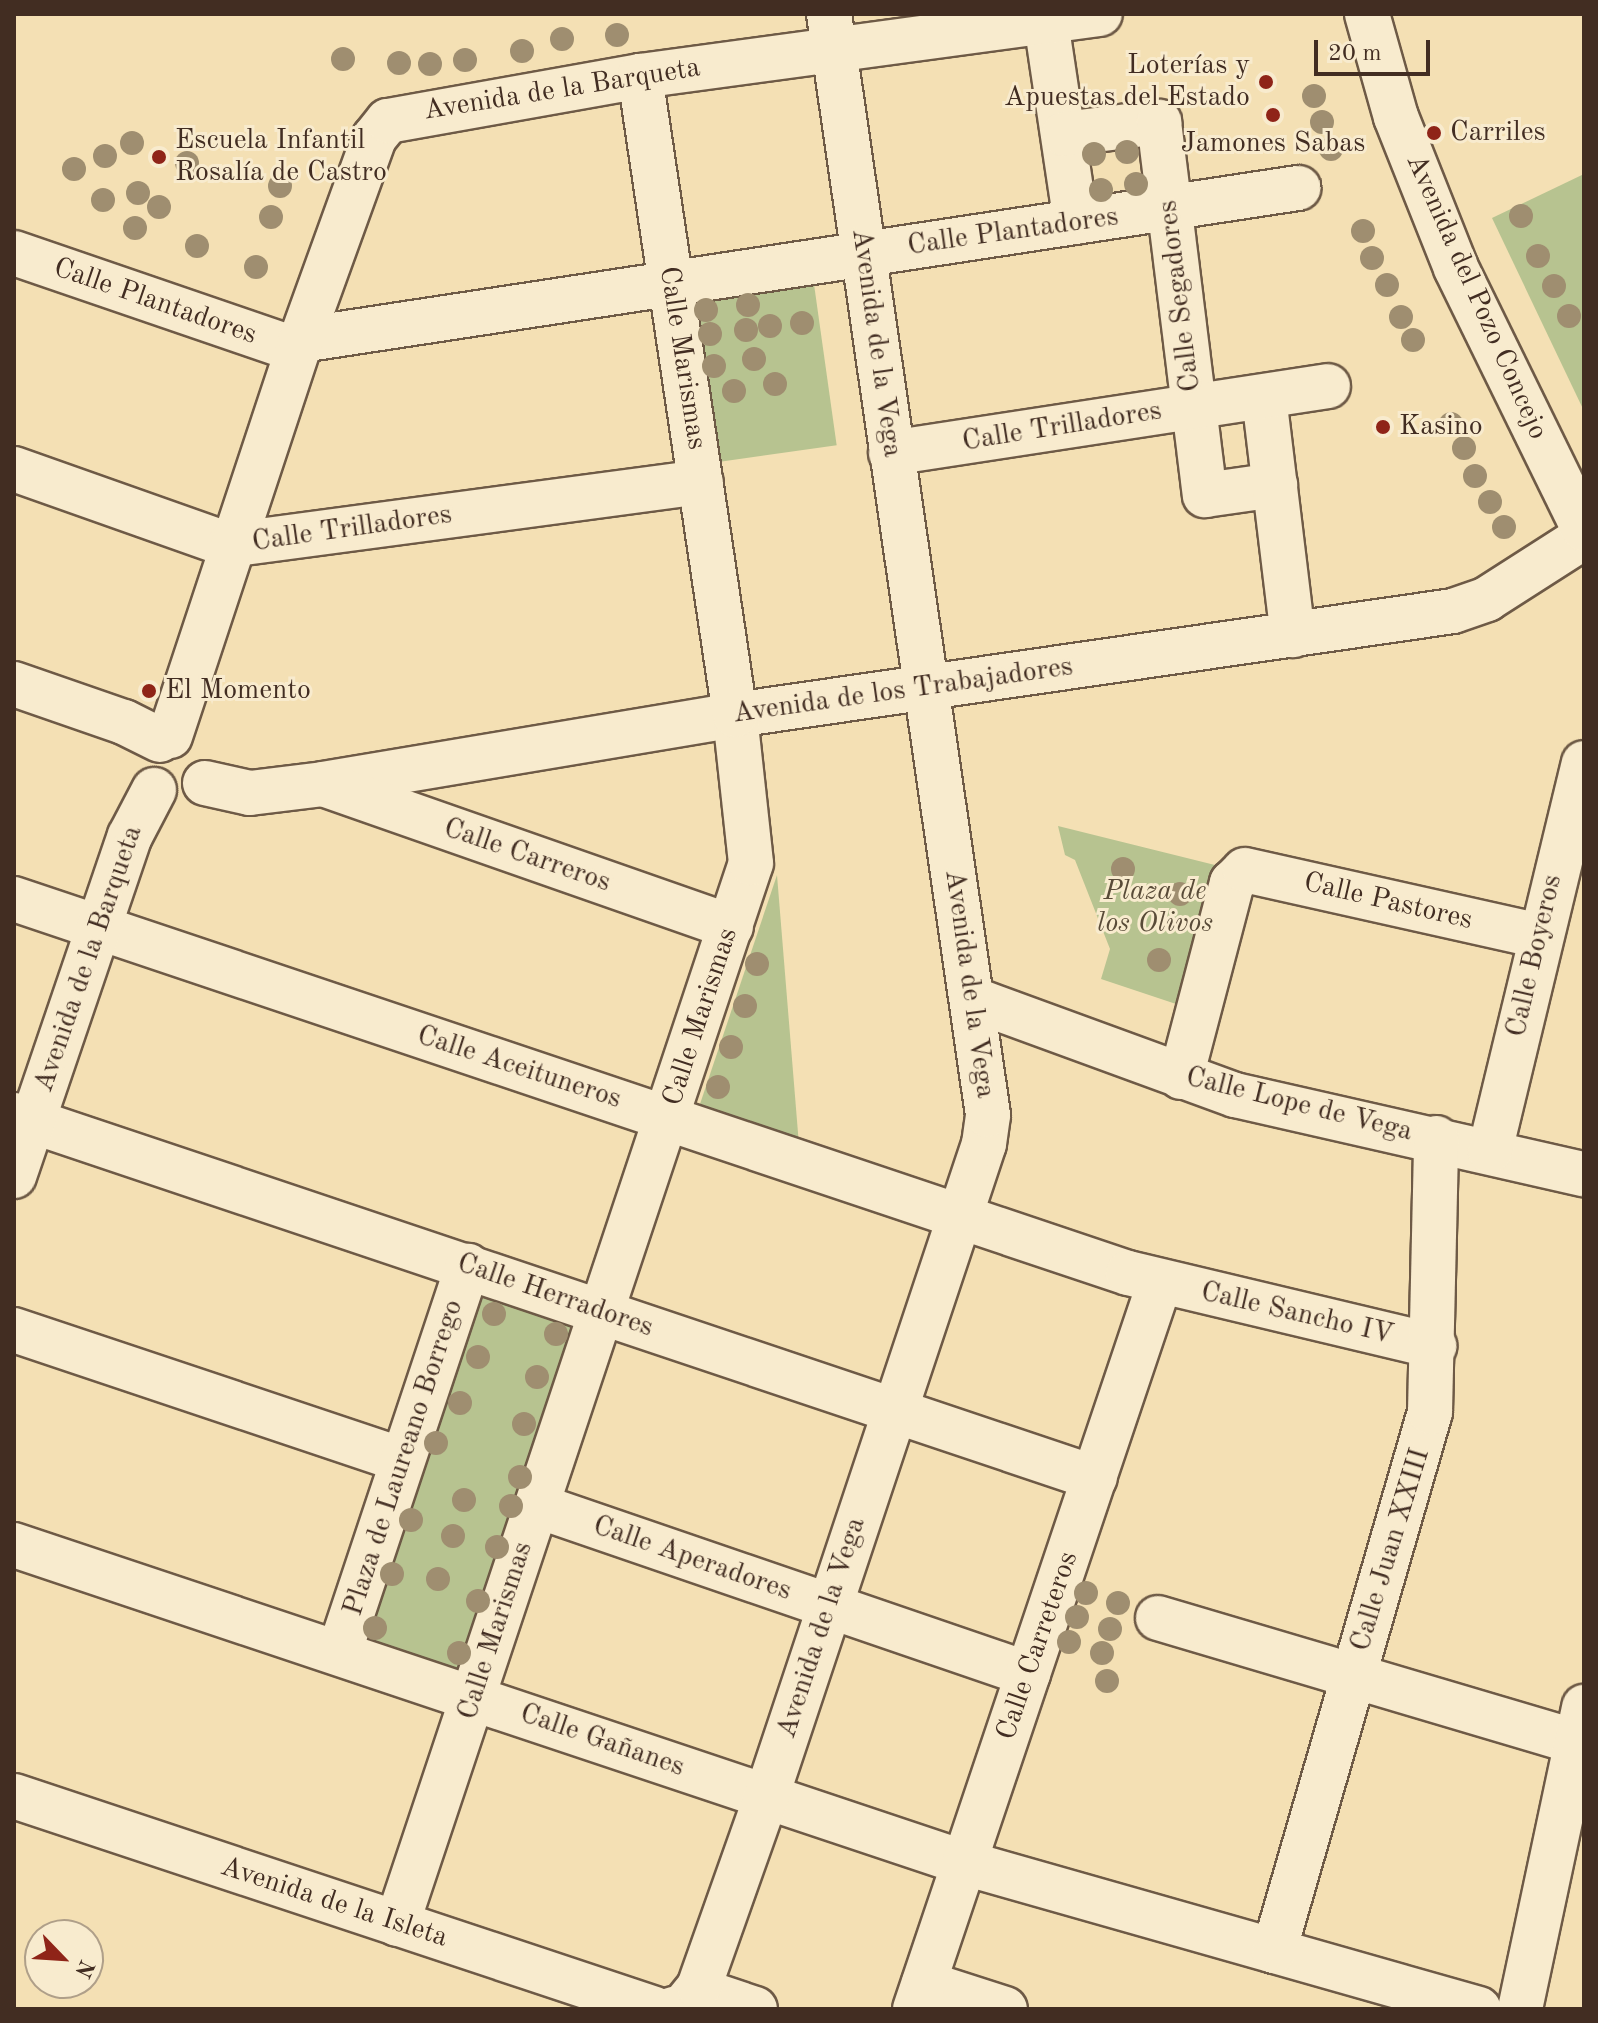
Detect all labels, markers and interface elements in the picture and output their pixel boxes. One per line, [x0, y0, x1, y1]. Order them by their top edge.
scale bar [1318, 24, 1434, 74]
text: 20 m [1328, 42, 1382, 66]
place label: Loterías y Apuestas del Estado [1004, 49, 1250, 115]
street label: Avenida de la Barqueta [421, 52, 703, 128]
marker: Loterías y Apuestas del Estado [1257, 73, 1275, 91]
marker: Jamones Sabas [1264, 106, 1282, 124]
place label: Carriles [1450, 116, 1546, 150]
place label: Escuela Infantil Rosalía de Castro [175, 124, 387, 190]
marker: Carriles [1425, 124, 1443, 142]
place label: Jamones Sabas [1181, 127, 1365, 161]
marker: Escuela Infantil Rosalía de Castro [150, 148, 168, 166]
street label: Avenida del Pozo Concejo [1398, 149, 1554, 445]
street label: Calle Segadores [1152, 198, 1208, 394]
street label: Calle Plantadores [905, 201, 1121, 263]
street label: Avenida de la Vega [843, 227, 909, 459]
street label: Calle Plantadores [49, 252, 261, 352]
street label: Calle Marismas [651, 264, 713, 452]
street label: Calle Trilladores [960, 395, 1164, 459]
place label: Kasino [1399, 410, 1483, 444]
marker: Kasino [1374, 418, 1392, 436]
street label: Calle Trilladores [250, 498, 454, 560]
street label: Avenida de los Trabajadores [731, 650, 1075, 732]
place label: El Momento [165, 674, 311, 708]
marker: El Momento [140, 682, 158, 700]
street label: Calle Carreros [439, 812, 615, 900]
street label: Avenida de la Barqueta [28, 821, 150, 1097]
street label: Calle Pastores [1300, 866, 1476, 938]
street label: Avenida de la Vega [936, 868, 1002, 1100]
street label: Calle Boyeros [1500, 872, 1570, 1040]
park label: Plaza de los Olivos [1097, 875, 1213, 941]
street label: Calle Marismas [656, 924, 746, 1110]
street label: Calle Aceituneros [413, 1019, 625, 1117]
street label: Calle Lope de Vega [1182, 1061, 1416, 1149]
street label: Calle Herradores [453, 1247, 657, 1345]
street label: Calle Sancho IV [1197, 1276, 1397, 1352]
street label: Plaza de Laureano Borrego [337, 1296, 471, 1620]
street label: Calle Juan XXIII [1344, 1444, 1438, 1656]
street label: Calle Aperadores [588, 1509, 796, 1609]
street label: Avenida de la Vega [770, 1513, 874, 1743]
street label: Calle Marismas [451, 1538, 541, 1724]
street label: Calle Carreteros [990, 1547, 1086, 1745]
street label: Calle Gañanes [515, 1697, 689, 1785]
street label: Avenida de la Isleta [216, 1850, 452, 1956]
north arrow [24, 1919, 104, 1999]
text: N [70, 1956, 97, 1981]

